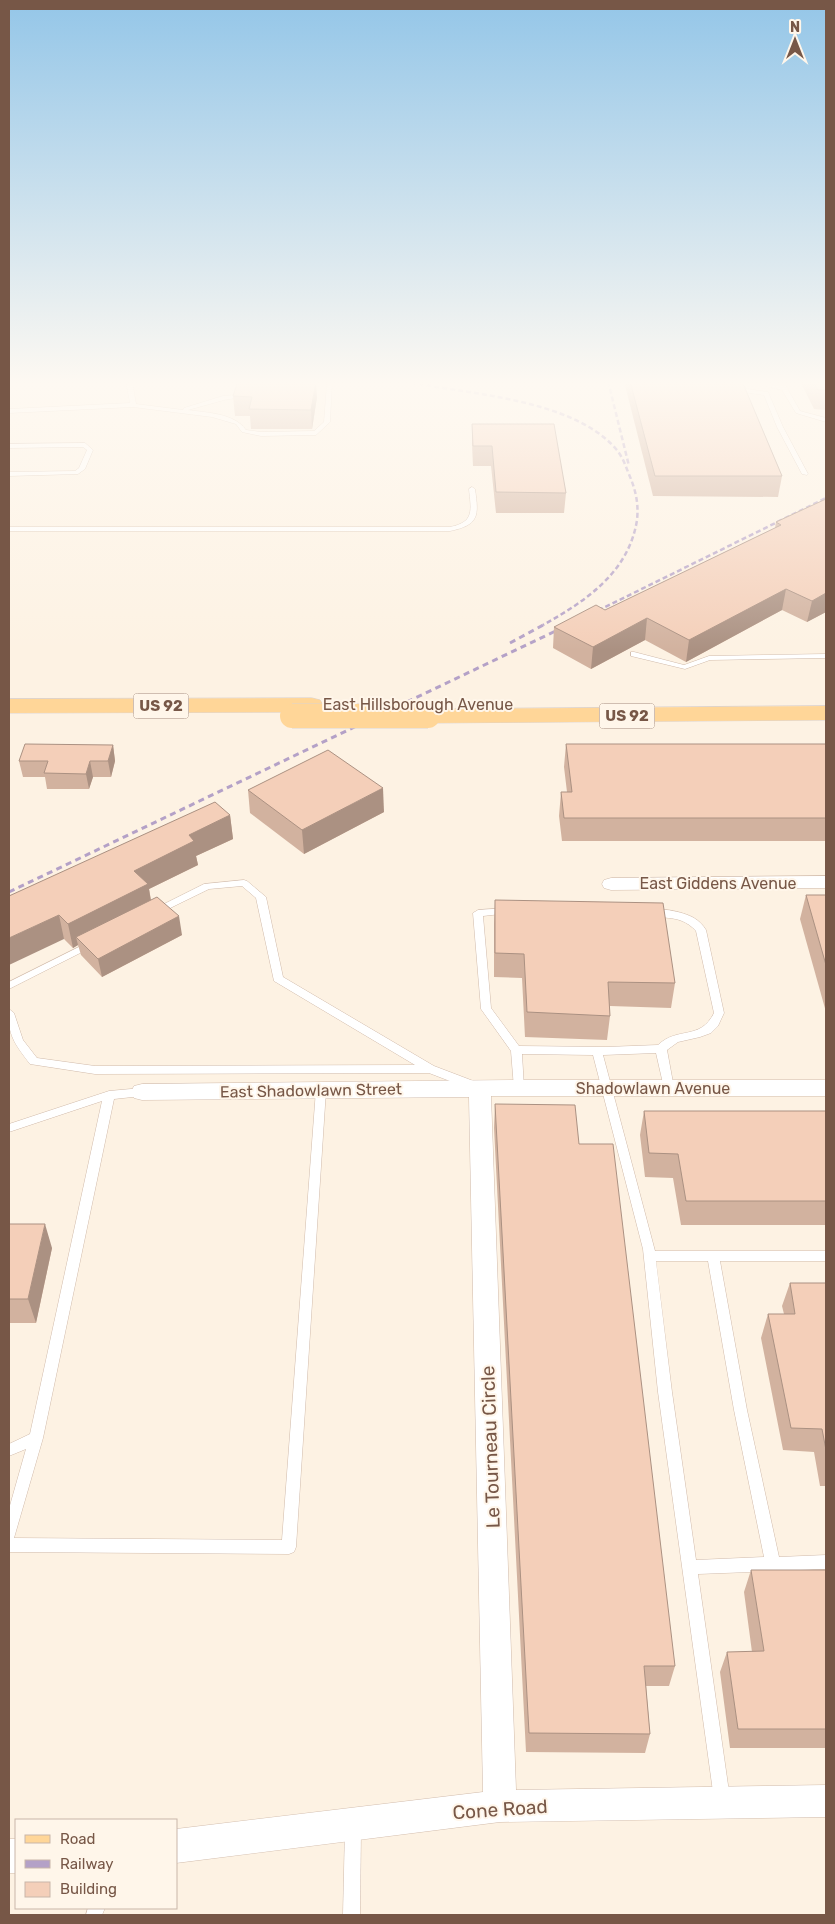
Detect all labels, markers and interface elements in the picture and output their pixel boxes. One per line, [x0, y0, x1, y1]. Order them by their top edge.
north arrow [770, 15, 820, 65]
text: N [790, 19, 800, 36]
road number: US 92 [134, 694, 188, 718]
street label: East Hillsborough Avenue [323, 695, 513, 714]
road number: US 92 [600, 704, 654, 728]
street label: East Giddens Avenue [639, 874, 797, 893]
street label: East Shadowlawn Street [220, 1079, 402, 1102]
street label: Shadowlawn Avenue [576, 1079, 730, 1098]
street label: Le Tourneau Circle [476, 1365, 505, 1529]
street label: Cone Road [452, 1795, 548, 1824]
legend [15, 1819, 178, 1909]
text: Road [60, 1830, 96, 1848]
text: Railway [60, 1855, 114, 1873]
text: Building [60, 1880, 117, 1898]

